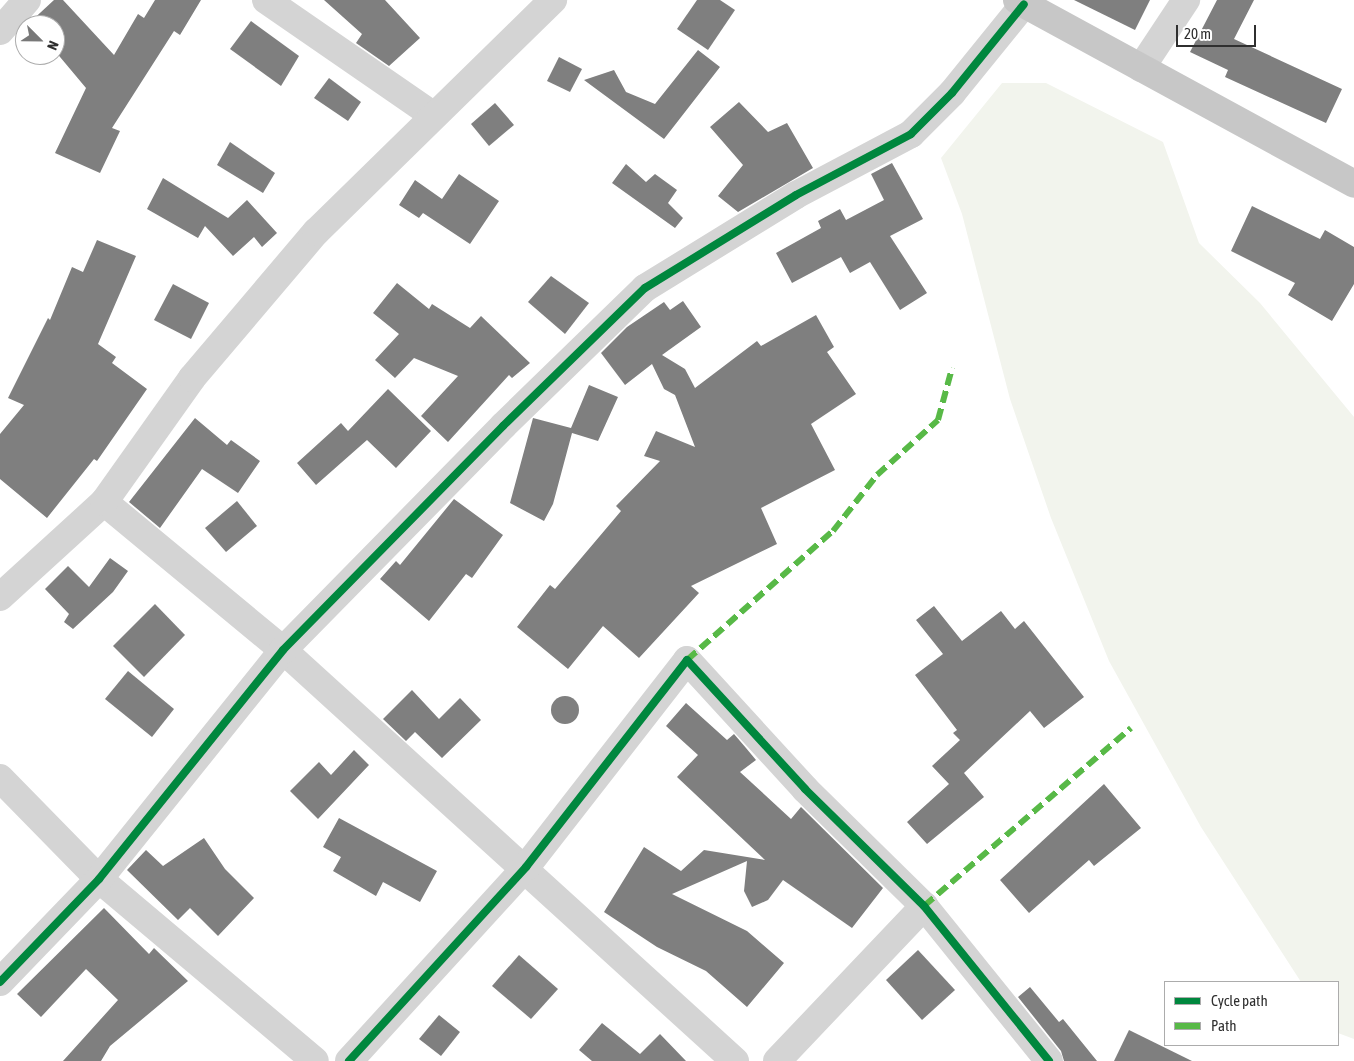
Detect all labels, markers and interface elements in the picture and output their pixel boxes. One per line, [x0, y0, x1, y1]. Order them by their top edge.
north arrow [15, 15, 65, 65]
scale bar [1179, 15, 1259, 47]
text: 20 m [1184, 25, 1211, 42]
text: N [44, 39, 62, 52]
legend [1164, 981, 1339, 1046]
text: Cycle path [1211, 992, 1268, 1009]
text: Path [1211, 1017, 1237, 1034]

